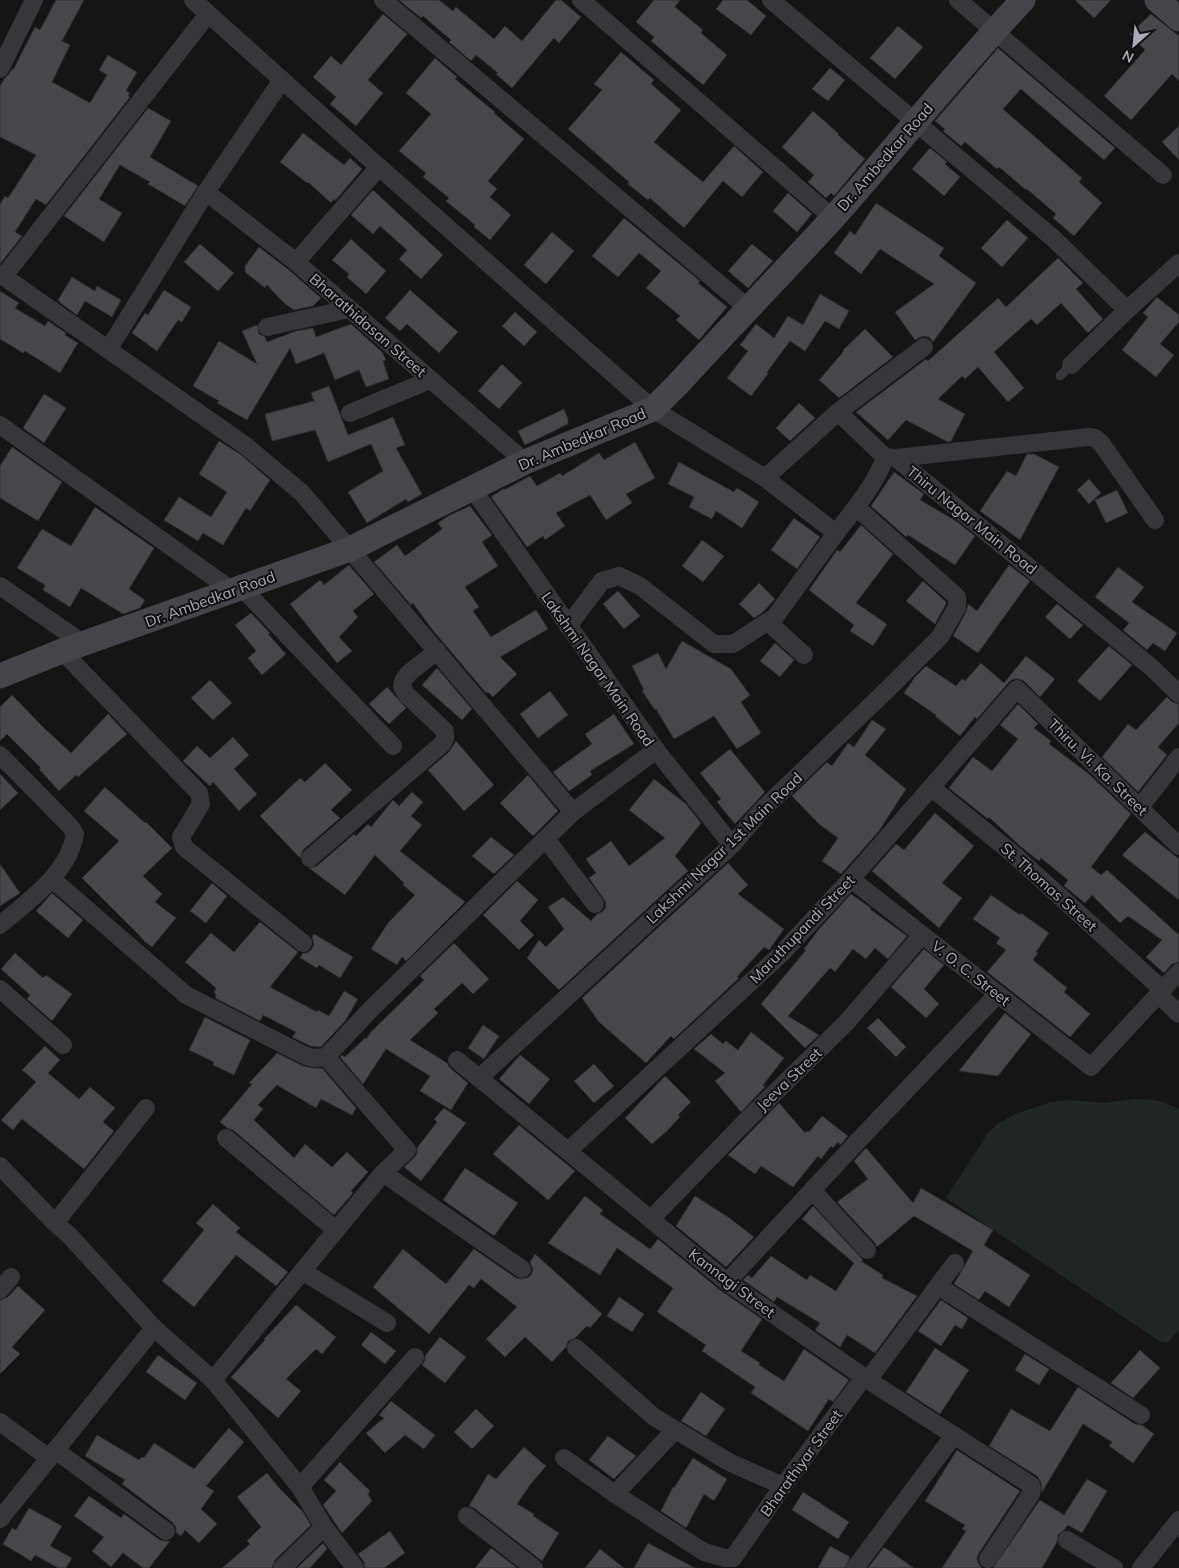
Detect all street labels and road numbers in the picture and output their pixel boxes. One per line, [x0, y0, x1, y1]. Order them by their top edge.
street label: Dr. Ambedkar Road [833, 99, 937, 215]
street label: Bharathidasan Street [306, 269, 430, 381]
street label: Dr. Ambedkar Road [515, 404, 649, 474]
street label: Thiru Nagar Main Road [903, 462, 1041, 578]
street label: Dr. Ambedkar Road [142, 567, 278, 631]
street label: Lakshmi Nagar Main Road [537, 588, 659, 750]
street label: Thiru. Vi. Ka. Street [1044, 714, 1152, 820]
street label: Lakshmi Nagar 1st Main Road [642, 768, 806, 928]
street label: St. Thomas Street [997, 839, 1101, 935]
street label: Maruthupandi Street [745, 871, 859, 987]
street label: V. O. C. Street [928, 936, 1014, 1010]
street label: Jeeva Street [752, 1043, 826, 1115]
street label: Kannagi Street [685, 1244, 779, 1322]
street label: Bharathiyar Street [756, 1406, 846, 1520]

